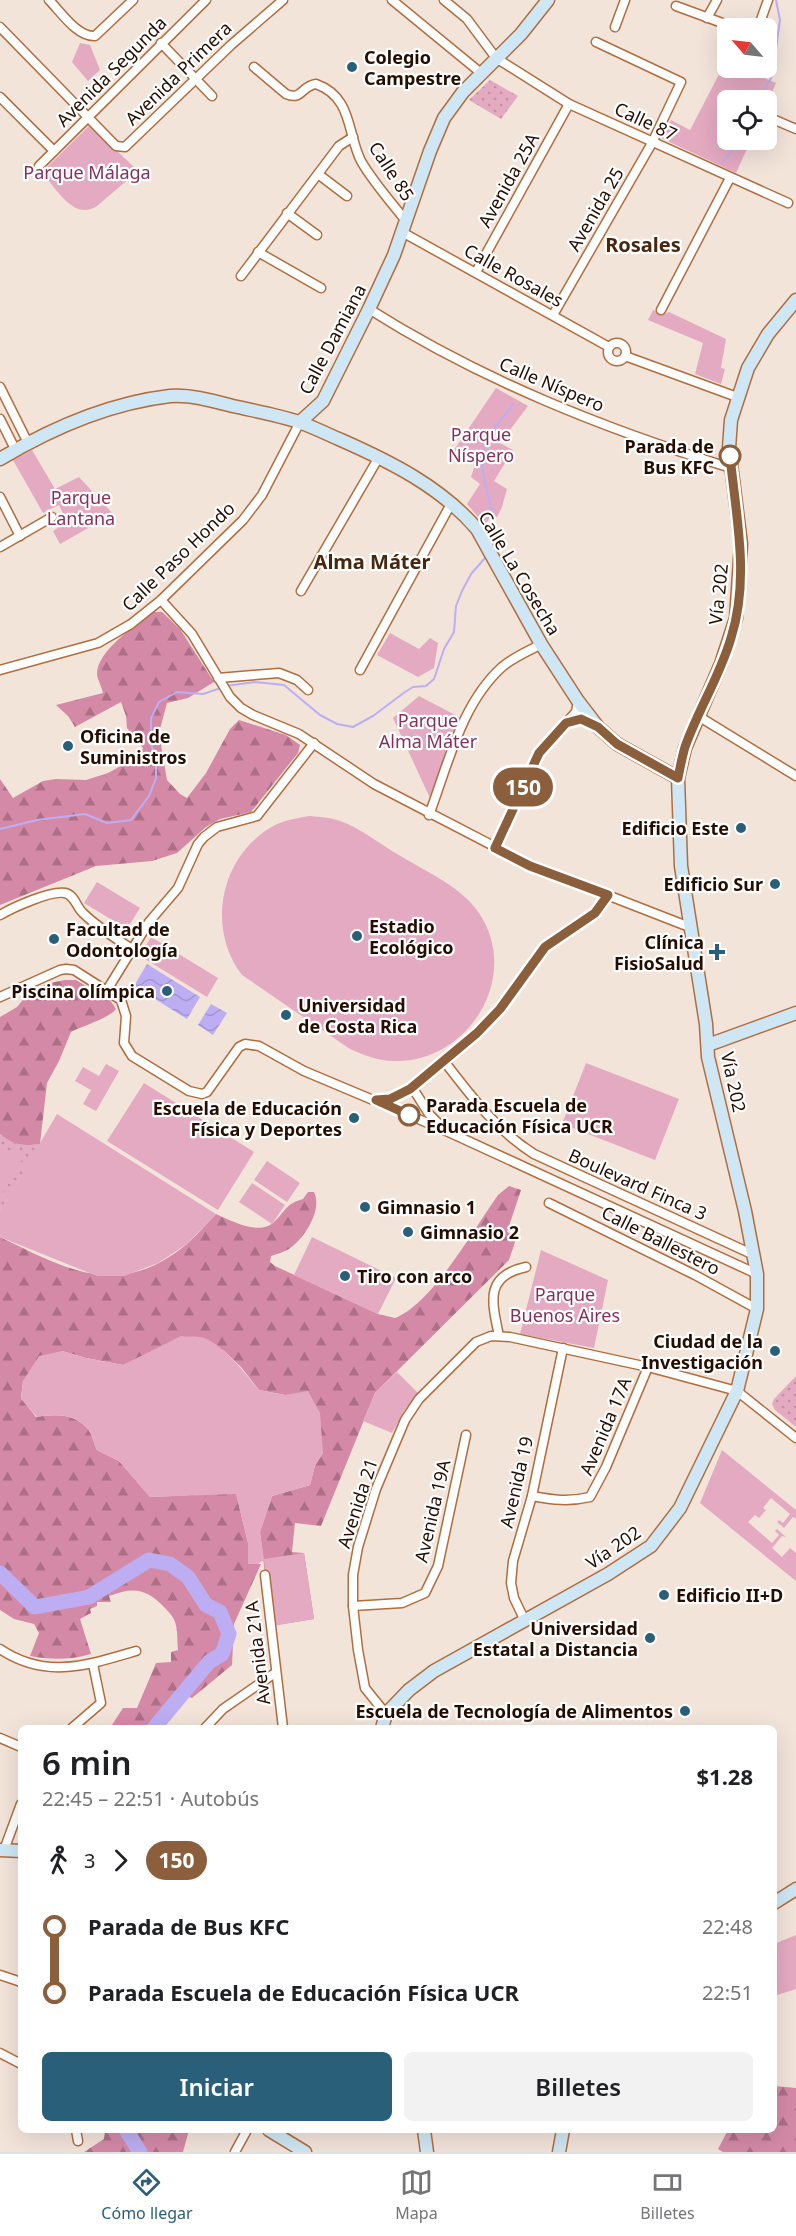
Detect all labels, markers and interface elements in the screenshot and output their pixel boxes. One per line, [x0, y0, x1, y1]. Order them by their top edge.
street label: Avenida Segunda [51, 11, 171, 131]
street label: Avenida Primera [119, 16, 237, 130]
north arrow [717, 18, 777, 78]
map controls [717, 18, 777, 150]
place label: Colegio Campestre [364, 45, 461, 90]
marker: Colegio Campestre [345, 60, 359, 74]
button: locate [717, 90, 777, 150]
street label: Calle 87 [611, 96, 681, 146]
street label: Avenida 25A [472, 128, 544, 232]
street label: Calle 85 [364, 137, 420, 205]
park label: Parque Málaga [23, 160, 151, 184]
street label: Avenida 25 [561, 163, 629, 255]
district label: Rosales [605, 231, 681, 258]
street label: Calle Rosales [460, 238, 568, 312]
street label: Calle Damiana [293, 280, 371, 398]
street label: Calle Níspero [496, 351, 608, 417]
park label: Parque Níspero [448, 422, 514, 467]
place label: Parada de Bus KFC [625, 434, 714, 479]
marker: Parada de Bus KFC [719, 445, 741, 467]
park label: Parque Lantana [47, 485, 115, 530]
street label: Calle Paso Hondo [116, 496, 240, 616]
street label: Calle La Cosecha [473, 507, 567, 639]
district label: Alma Máter [314, 548, 430, 575]
street label: Vía 202 [703, 562, 733, 626]
park label: Parque Alma Máter [379, 708, 478, 753]
place label: Oficina de Suministros [80, 724, 186, 769]
marker: Oficina de Suministros [61, 739, 75, 753]
line badge: 150 [488, 768, 558, 806]
text: 150 [505, 773, 541, 801]
place label: Edificio Este [622, 816, 729, 840]
marker: Edificio Este [734, 821, 748, 835]
place label: Edificio Sur [664, 872, 763, 896]
marker: Edificio Sur [768, 877, 782, 891]
place label: Estadio Ecológico [369, 914, 454, 959]
place label: Facultad de Odontología [66, 917, 178, 962]
marker: Estadio Ecológico [350, 929, 364, 943]
place label: Clínica FisioSalud [614, 930, 704, 975]
marker: Facultad de Odontología [47, 932, 61, 946]
marker: Clínica FisioSalud [708, 943, 726, 961]
place label: Piscina olímpica [11, 979, 155, 1003]
marker: Piscina olímpica [160, 984, 174, 998]
place label: Universidad de Costa Rica [298, 993, 417, 1038]
marker: Universidad de Costa Rica [279, 1008, 293, 1022]
street label: Vía 202 [716, 1050, 752, 1114]
place label: Parada Escuela de Educación Física UCR [426, 1093, 613, 1138]
place label: Escuela de Educación Física y Deportes [153, 1096, 342, 1141]
marker: Parada Escuela de Educación Física UCR [398, 1104, 420, 1126]
marker: Escuela de Educación Física y Deportes [347, 1111, 361, 1125]
street label: Boulevard Finca 3 [565, 1143, 711, 1225]
place label: Gimnasio 1 [377, 1195, 476, 1219]
marker: Gimnasio 1 [358, 1200, 372, 1214]
street label: Calle Ballestero [598, 1200, 724, 1280]
place label: Gimnasio 2 [420, 1220, 519, 1244]
marker: Gimnasio 2 [401, 1225, 415, 1239]
place label: Tiro con arco [357, 1264, 472, 1288]
marker: Tiro con arco [338, 1269, 352, 1283]
park label: Parque Buenos Aires [510, 1282, 620, 1327]
place label: Ciudad de la Investigación [641, 1329, 763, 1374]
marker: Ciudad de la Investigación [768, 1344, 782, 1358]
street label: Avenida 17A [574, 1373, 637, 1479]
street label: Avenida 19 [494, 1434, 538, 1530]
street label: Avenida 21 [331, 1455, 383, 1551]
street label: Avenida 19A [409, 1457, 456, 1565]
street label: Vía 202 [581, 1520, 645, 1574]
place label: Edificio II+D [676, 1583, 783, 1607]
marker: Edificio II+D [657, 1588, 671, 1602]
street label: Avenida 21A [239, 1599, 275, 1706]
place label: Universidad Estatal a Distancia [473, 1616, 638, 1661]
marker: Universidad Estatal a Distancia [643, 1631, 657, 1645]
place label: Escuela de Tecnología de Alimentos [355, 1699, 673, 1723]
marker: Escuela de Tecnología de Alimentos [678, 1704, 692, 1718]
text: 6 min [42, 1740, 132, 1785]
text: $1.28 [696, 1761, 753, 1791]
text: 22:45 – 22:51 · Autobús [42, 1785, 259, 1812]
icon: walk [42, 1844, 75, 1877]
icon: forward [104, 1844, 137, 1877]
text: 150 [158, 1846, 195, 1874]
text: 3 [84, 1847, 95, 1874]
text: Parada de Bus KFC [88, 1911, 289, 1941]
text: 22:48 [702, 1913, 753, 1940]
text: Parada Escuela de Educación Física UCR [88, 1977, 519, 2007]
text: 22:51 [702, 1979, 753, 2006]
button: Iniciar [42, 2052, 392, 2121]
button: Billetes [404, 2052, 753, 2121]
tab: Cómo llegar [101, 2166, 193, 2224]
tab: Mapa [395, 2166, 438, 2224]
tab: Billetes [640, 2166, 695, 2224]

